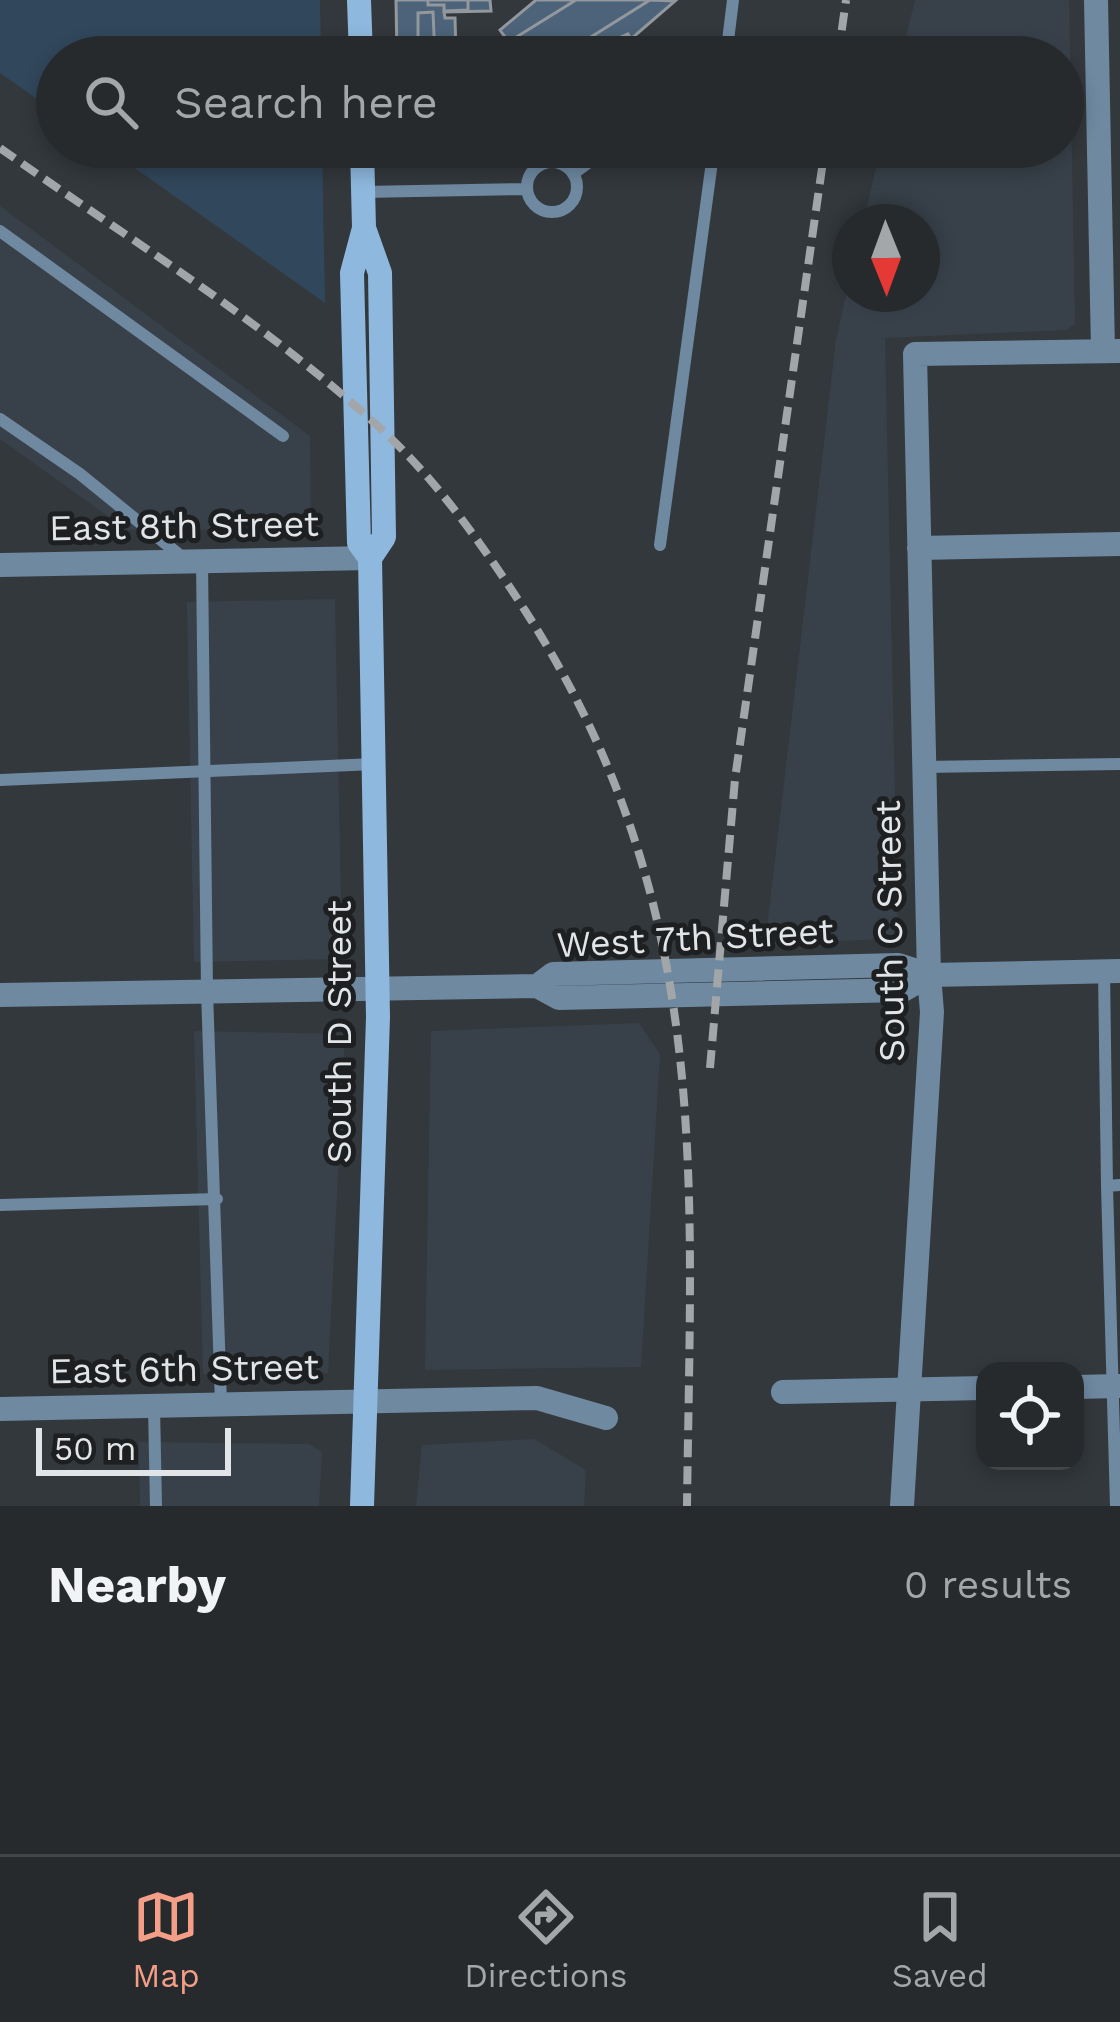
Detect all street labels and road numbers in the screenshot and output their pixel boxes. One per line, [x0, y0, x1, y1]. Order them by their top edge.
street label: East 8th Street [49, 503, 319, 549]
street label: South C Street [867, 800, 913, 1062]
street label: South D Street [318, 900, 360, 1164]
street label: West 7th Street [555, 910, 835, 966]
street label: East 6th Street [49, 1346, 319, 1392]

